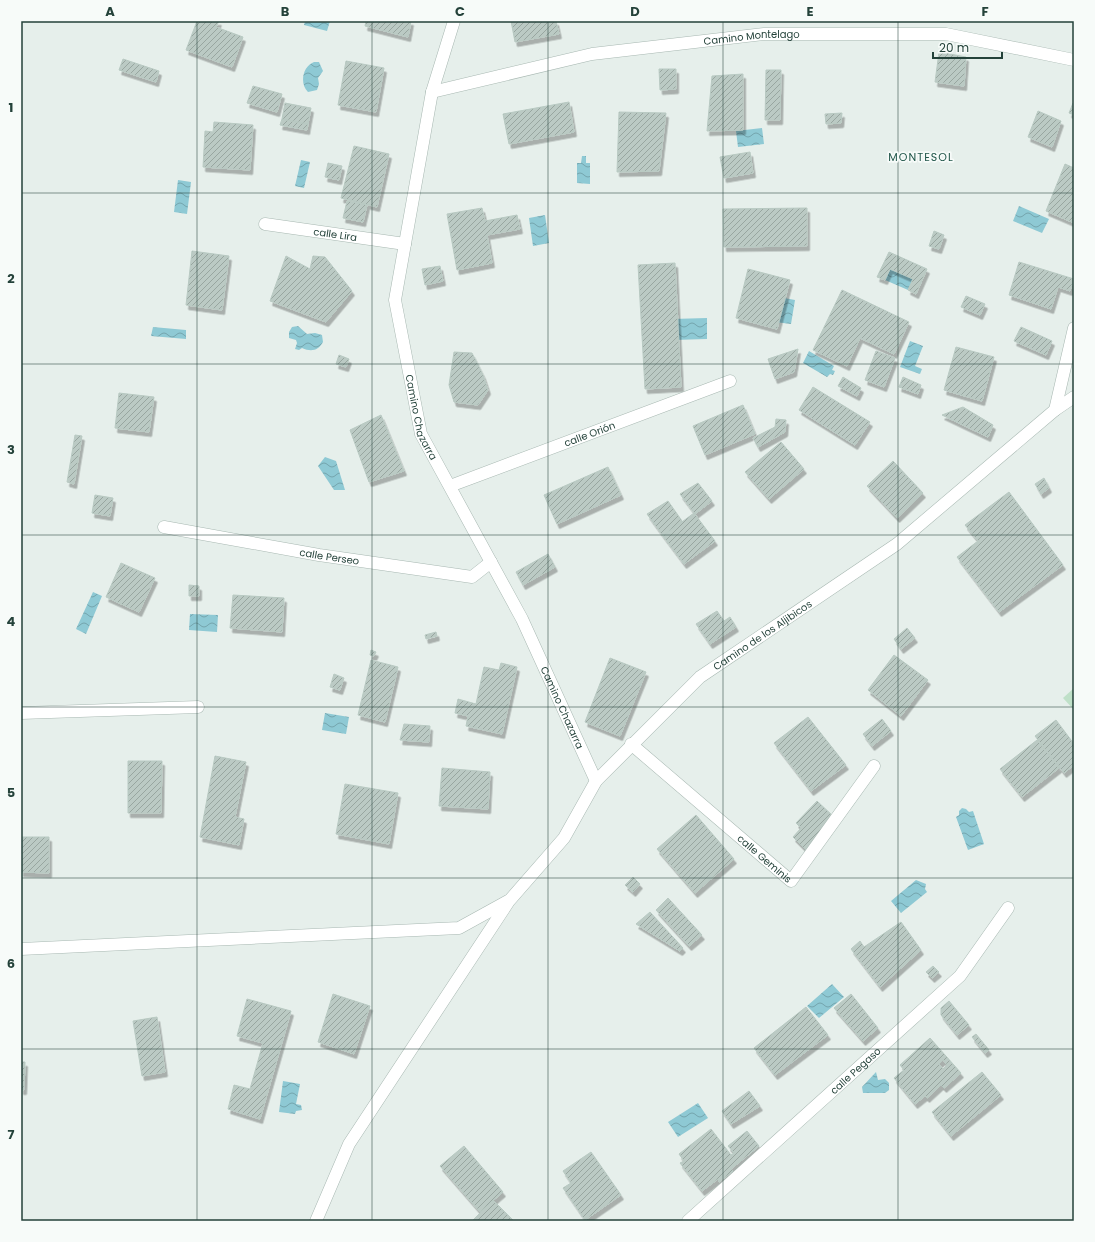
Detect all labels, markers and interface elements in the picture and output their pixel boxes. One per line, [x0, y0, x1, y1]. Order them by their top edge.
text: A [105, 2, 115, 21]
text: B [281, 2, 290, 21]
text: C [455, 2, 465, 21]
text: D [630, 2, 640, 21]
text: E [806, 2, 814, 21]
text: F [981, 2, 989, 21]
street label: Camino Montelago [703, 27, 800, 49]
scale bar [933, 34, 1002, 60]
text: 20 m [939, 39, 969, 56]
text: 1 [9, 98, 13, 117]
district label: MONTESOL [888, 149, 954, 165]
street label: calle Lira [312, 224, 358, 245]
text: 2 [7, 269, 15, 288]
street label: Camino Chazarra [402, 373, 441, 463]
street label: calle Orión [562, 418, 617, 451]
text: 3 [7, 440, 15, 459]
street label: calle Perseo [298, 545, 360, 569]
street label: Camino de los Aljibicos [710, 597, 815, 674]
text: 4 [7, 612, 16, 631]
street label: Camino Chazarra [537, 664, 587, 751]
text: 5 [7, 783, 15, 802]
street label: calle Geminis [734, 831, 795, 887]
text: 6 [7, 954, 15, 973]
street label: calle Pegaso [827, 1044, 884, 1098]
text: 7 [8, 1125, 15, 1144]

